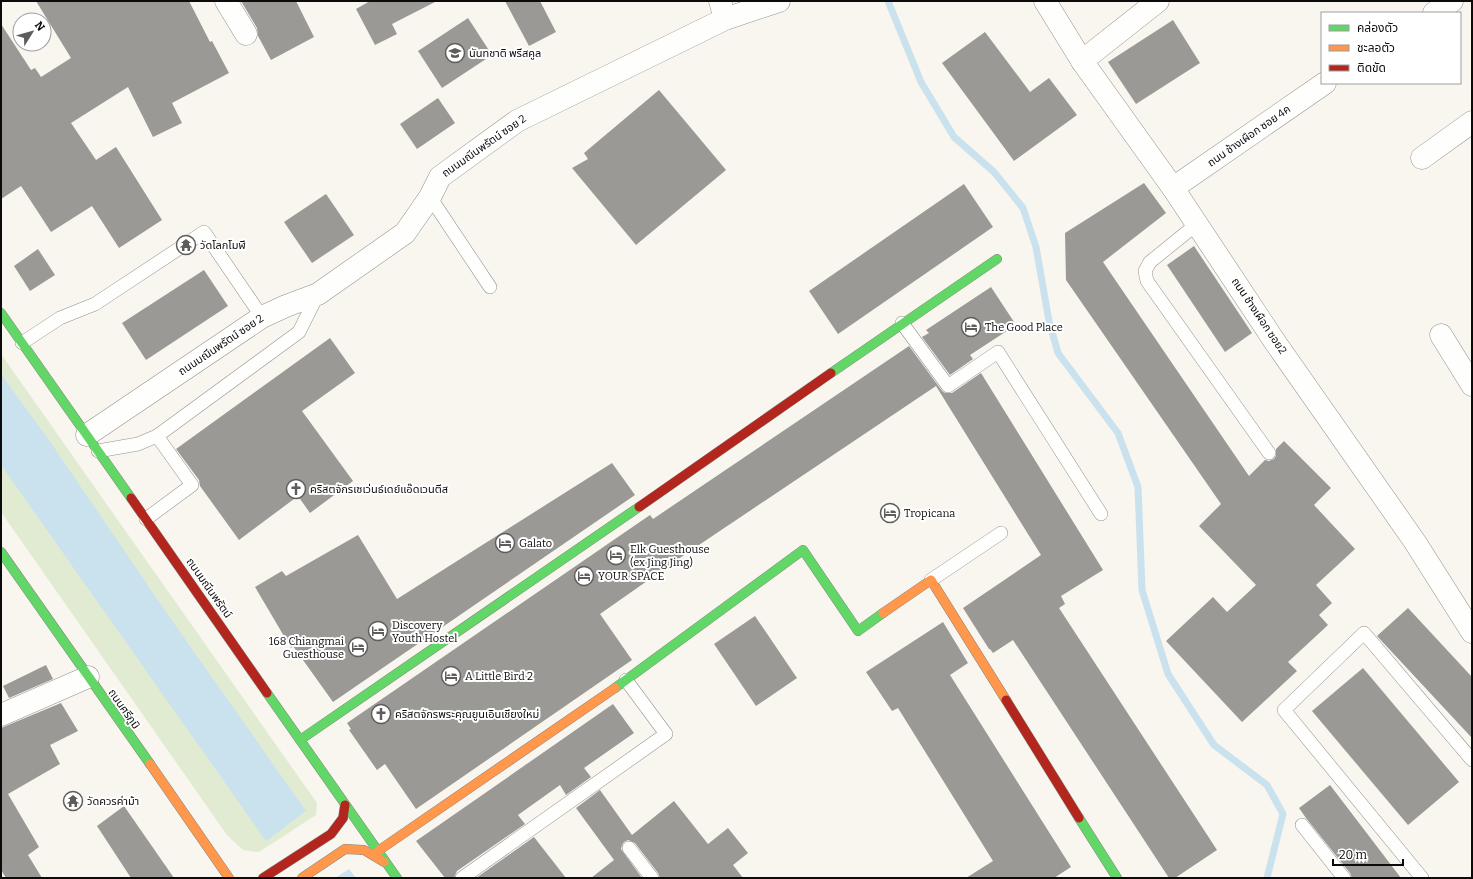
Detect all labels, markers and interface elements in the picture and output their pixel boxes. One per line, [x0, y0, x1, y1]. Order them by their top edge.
north arrow [12, 12, 52, 52]
legend [1321, 12, 1461, 84]
text: N [32, 19, 48, 34]
text: คล่องตัว [1357, 21, 1398, 35]
text: ชะลอตัว [1357, 41, 1395, 55]
school or university icon: นันทชาติ พรีสคูล [444, 42, 466, 64]
place label: นันทชาติ พรีสคูล [469, 47, 541, 60]
text: ติดขัด [1357, 61, 1386, 75]
street label: ถนน ช้างเผือก ซอย 4ค [1205, 102, 1293, 170]
street label: ถนนมณีนพรัตน์ ซอย 2 [439, 112, 529, 180]
temple icon: วัดโลกโมฬี [175, 234, 197, 256]
place label: วัดโลกโมฬี [200, 239, 246, 252]
street label: ถนน ช้างเผือก ซอย2 [1229, 275, 1289, 357]
street label: ถนนมณีนพรัตน์ ซอย 2 [176, 312, 266, 378]
hotel icon: The Good Place [960, 316, 982, 338]
place label: The Good Place [985, 321, 1063, 334]
church icon: คริสตจักรเซเว่นธ์เดย์แอ๊ดเวนตีส [285, 478, 307, 500]
place label: คริสตจักรเซเว่นธ์เดย์แอ๊ดเวนตีส [310, 483, 448, 496]
hotel icon: Tropicana [879, 502, 901, 524]
place label: Tropicana [904, 507, 955, 520]
hotel icon: Galato [494, 532, 516, 554]
place label: Galato [519, 537, 552, 550]
place label: Elk Guesthouse (ex Jing Jing) [630, 543, 710, 569]
hotel icon: Elk Guesthouse (ex Jing Jing) [605, 544, 627, 566]
street label: ถนนมณีนพรัตน์ [183, 555, 235, 621]
hotel icon: YOUR SPACE [573, 565, 595, 587]
place label: YOUR SPACE [598, 570, 664, 583]
place label: Discovery Youth Hostel [392, 619, 457, 645]
hotel icon: Discovery Youth Hostel [367, 620, 389, 642]
place label: 168 Chiangmai Guesthouse [269, 635, 345, 661]
hotel icon: 168 Chiangmai Guesthouse [347, 636, 369, 658]
hotel icon: A Little Bird 2 [440, 665, 462, 687]
place label: A Little Bird 2 [465, 670, 533, 683]
street label: ถนนศรีภูมิ [106, 687, 142, 732]
church icon: คริสตจักรพระคุณยูนเอินเชียงใหม่ [370, 703, 392, 725]
place label: คริสตจักรพระคุณยูนเอินเชียงใหม่ [395, 708, 539, 721]
temple icon: วัดควรค่าม้า [62, 790, 84, 812]
place label: วัดควรค่าม้า [87, 795, 139, 808]
scale bar [1333, 841, 1403, 867]
text: 20 m [1339, 848, 1368, 862]

